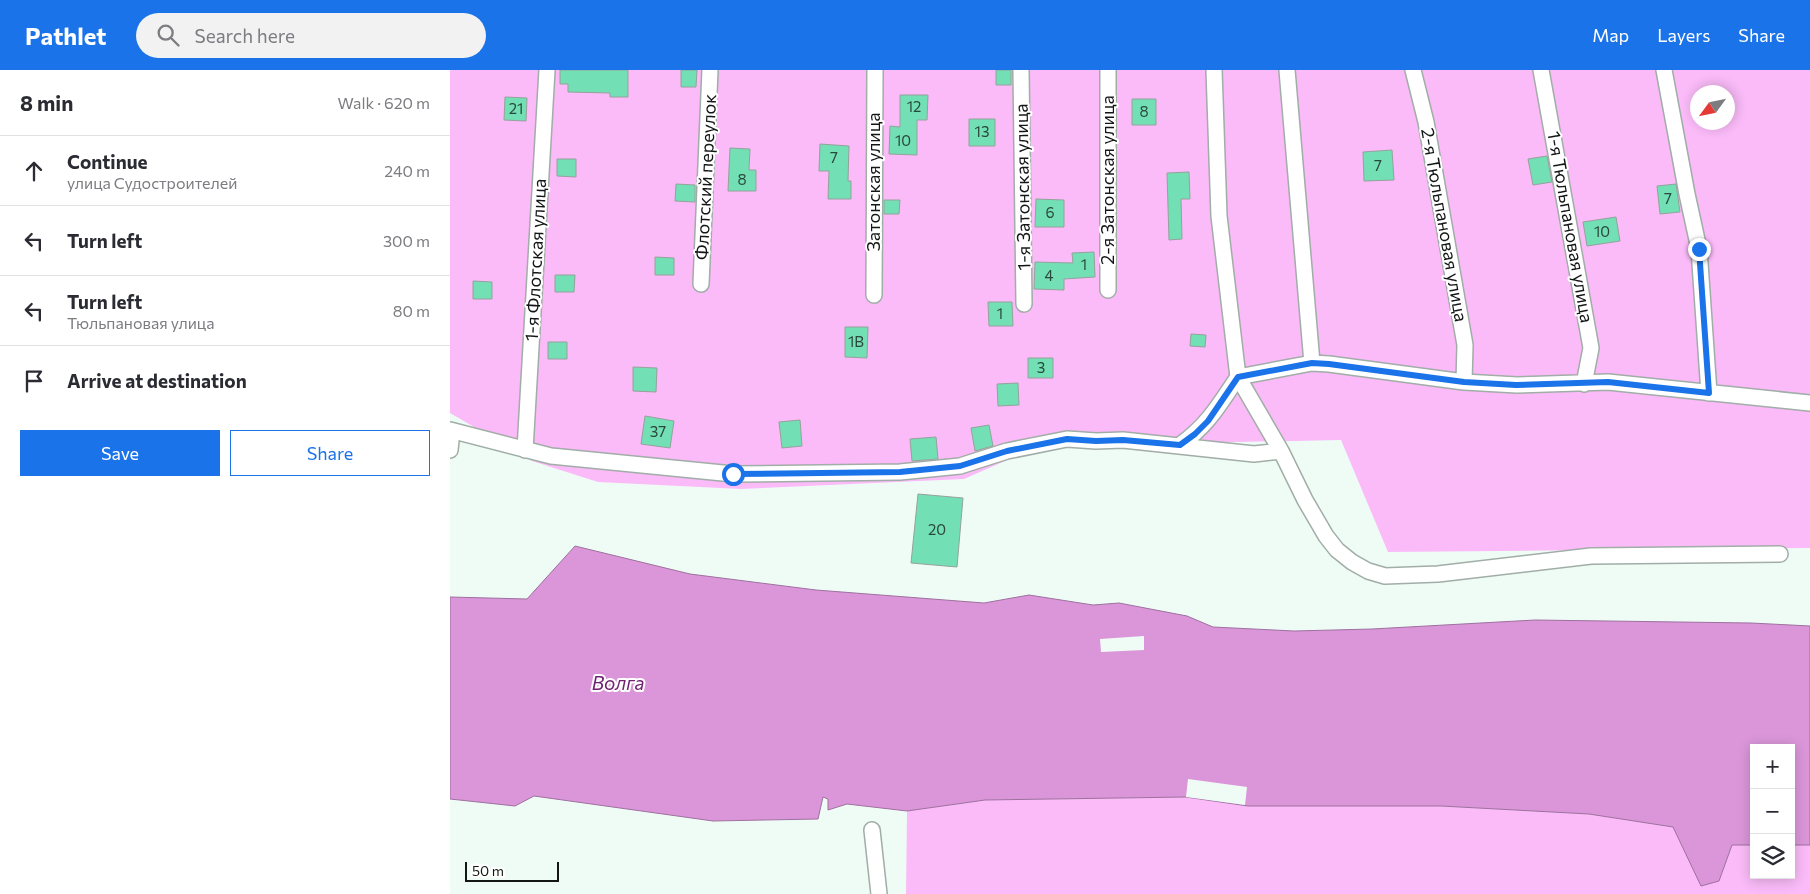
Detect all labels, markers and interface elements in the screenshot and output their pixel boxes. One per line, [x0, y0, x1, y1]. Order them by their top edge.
search box [136, 13, 486, 58]
text: Pathlet [25, 21, 106, 50]
icon: search [154, 21, 182, 49]
text: Search here [194, 24, 295, 47]
text: Map [1592, 24, 1629, 46]
text: Layers [1657, 24, 1710, 46]
text: Share [1738, 24, 1785, 46]
north arrow [1690, 85, 1735, 130]
text: 8 min [20, 90, 73, 115]
text: Walk · 620 m [338, 93, 430, 112]
street label: Флотский переулок [690, 93, 720, 261]
street label: 2-я Затонская улица [1096, 95, 1118, 265]
house number: 12 [907, 97, 921, 115]
house number: 21 [509, 99, 523, 117]
house number: 8 [1139, 102, 1149, 120]
street label: 1-я Затонская улица [1010, 103, 1034, 271]
street label: Затонская улица [862, 113, 884, 252]
house number: 13 [975, 122, 989, 140]
street label: 2-я Тюльпановая улица [1417, 126, 1473, 323]
street label: 1-я Тюльпановая улица [1543, 129, 1599, 324]
house number: 10 [895, 131, 911, 149]
house number: 7 [830, 148, 838, 166]
text: Continue [67, 150, 147, 173]
house number: 7 [1374, 156, 1382, 174]
icon: ahead [20, 157, 48, 185]
text: 240 m [384, 161, 430, 180]
house number: 8 [737, 170, 747, 188]
text: улица Судостроителей [67, 173, 237, 192]
street label: 1-я Флотская улица [520, 178, 550, 342]
house number: 7 [1664, 189, 1672, 207]
house number: 6 [1045, 203, 1055, 221]
house number: 10 [1594, 222, 1610, 240]
icon: left [20, 227, 48, 255]
text: Turn left [67, 229, 142, 252]
text: 300 m [383, 231, 430, 250]
route end [1688, 238, 1711, 261]
house number: 1 [1081, 255, 1087, 273]
house number: 4 [1045, 266, 1054, 284]
text: Turn left [67, 290, 142, 313]
icon: left [20, 297, 48, 325]
text: 80 m [393, 301, 430, 320]
house number: 1 [997, 304, 1003, 322]
text: Тюльпановая улица [67, 313, 214, 332]
house number: 1В [848, 332, 864, 350]
house number: 3 [1037, 358, 1045, 376]
icon: arrive [20, 367, 48, 395]
text: Arrive at destination [67, 369, 247, 392]
house number: 37 [650, 422, 666, 440]
button: Save [20, 430, 220, 476]
button: Share [230, 430, 430, 476]
route start [722, 463, 745, 486]
house number: 20 [928, 520, 946, 538]
water label: Волга [592, 671, 644, 694]
map controls [1750, 744, 1795, 879]
button: + [1750, 744, 1795, 789]
button: − [1750, 789, 1795, 834]
button: layers [1750, 834, 1795, 879]
scale bar [465, 859, 559, 882]
text: 50 m [472, 862, 504, 879]

